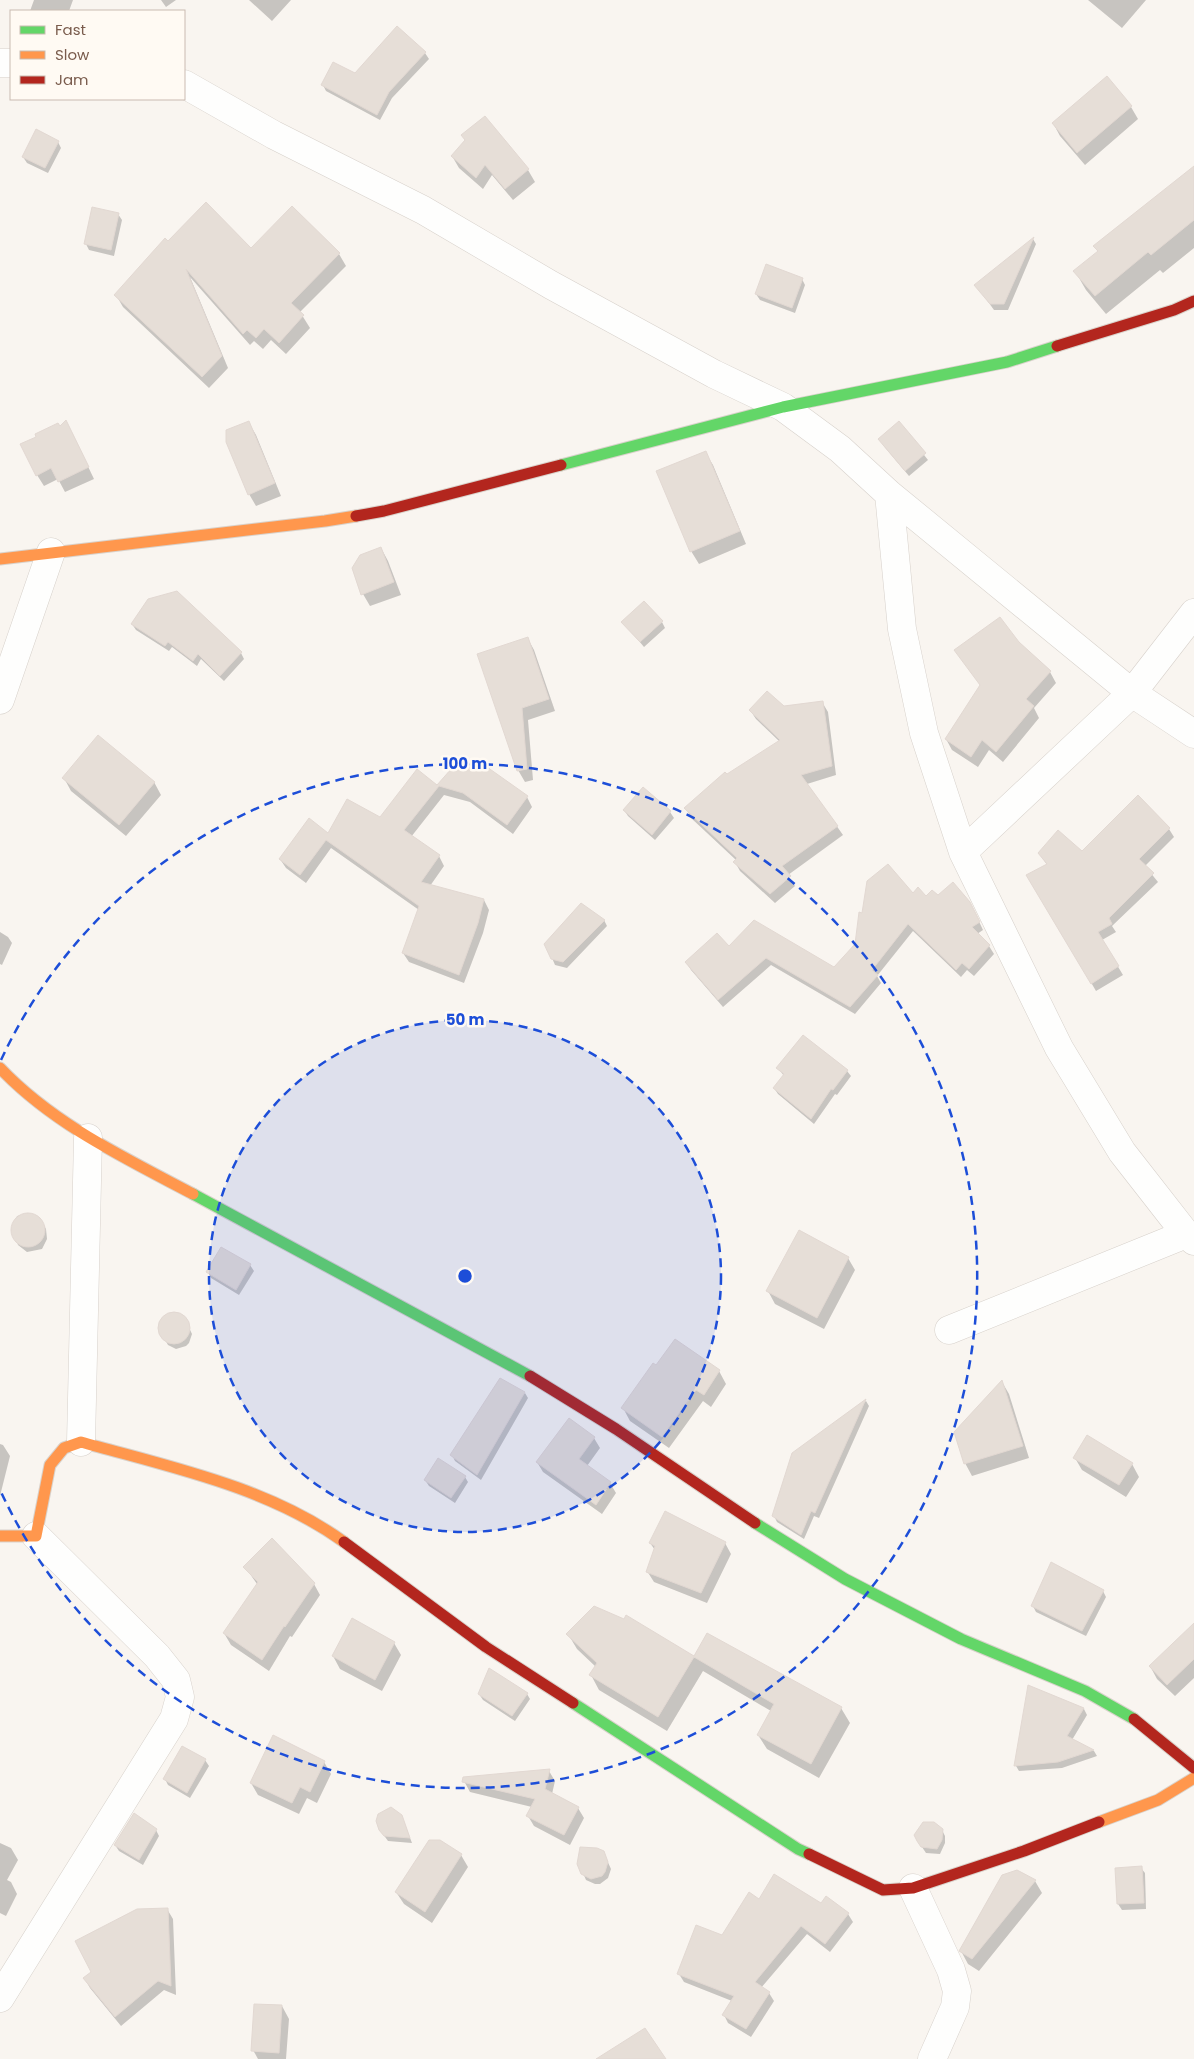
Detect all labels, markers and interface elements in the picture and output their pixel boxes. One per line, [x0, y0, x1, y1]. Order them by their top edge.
legend [10, 10, 185, 100]
text: Fast [55, 19, 86, 40]
text: Slow [55, 44, 90, 65]
text: Jam [55, 69, 89, 90]
text: 100 m [443, 753, 487, 774]
text: 50 m [446, 1009, 484, 1030]
centre of rings [456, 1267, 474, 1285]

